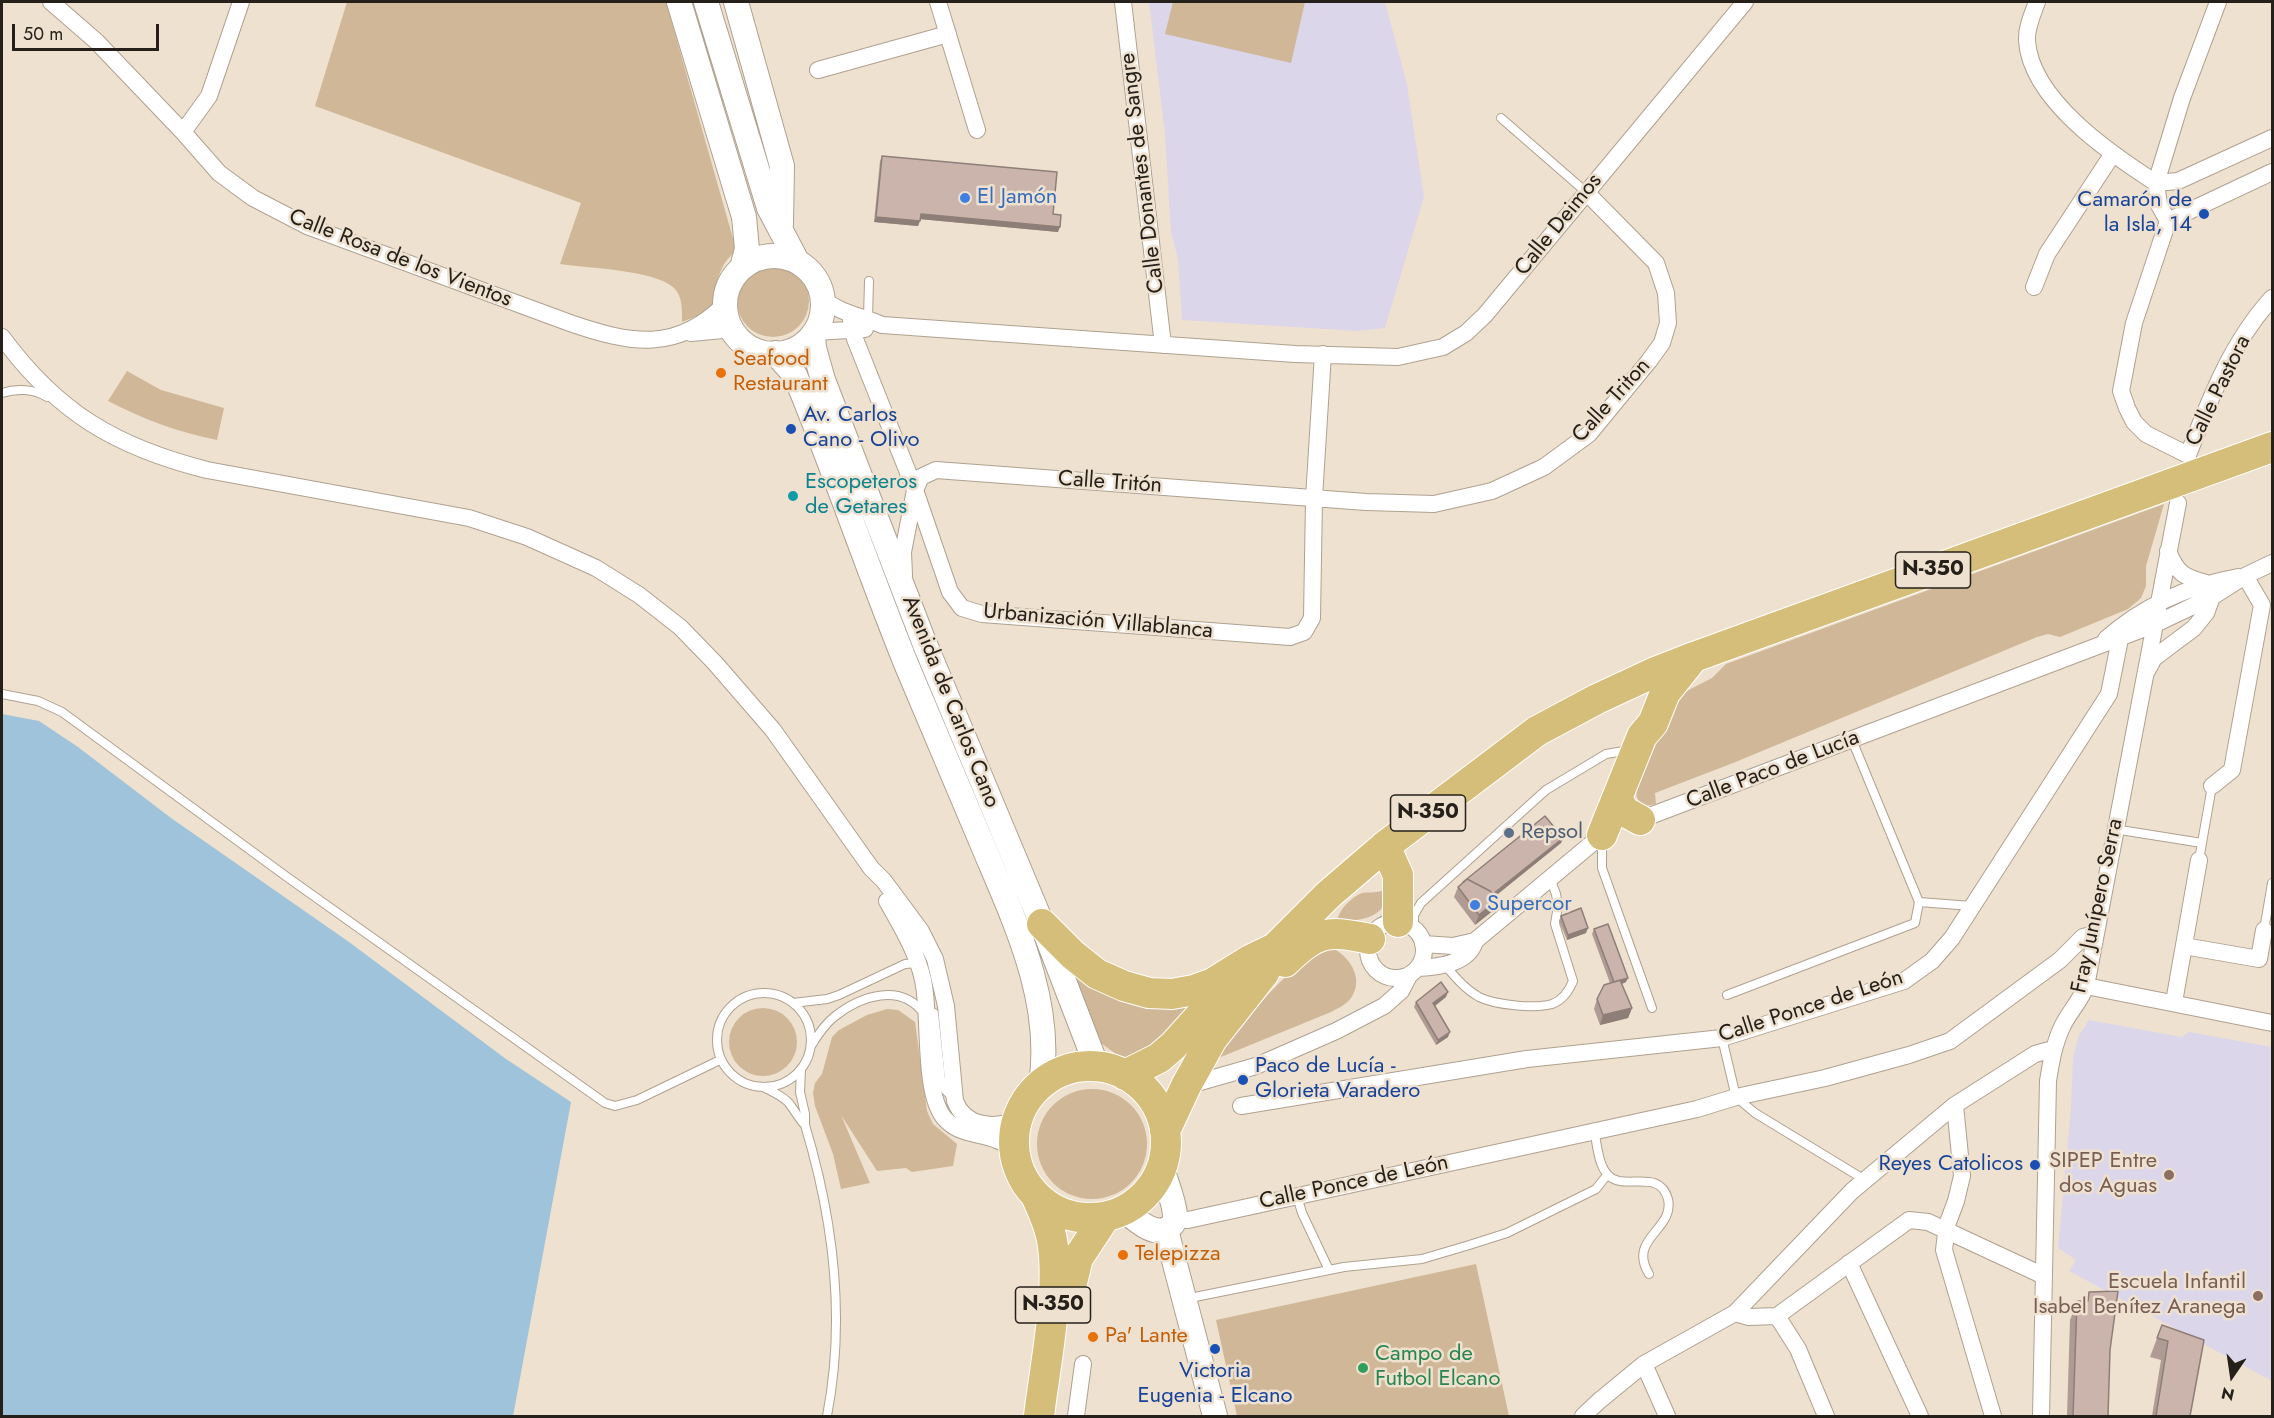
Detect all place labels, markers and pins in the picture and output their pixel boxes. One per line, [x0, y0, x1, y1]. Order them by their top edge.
place label: El Jamón [977, 185, 1057, 211]
place label: Camarón de la Isla, 14 [2077, 188, 2192, 240]
marker: El Jamón [958, 191, 972, 205]
marker: Camarón de la Isla, 14 [2197, 207, 2211, 221]
place label: Seafood Restaurant [733, 347, 828, 398]
marker: Seafood Restaurant [714, 366, 728, 380]
place label: Av. Carlos Cano - Olivo [803, 403, 920, 454]
marker: Av. Carlos Cano - Olivo [784, 422, 798, 436]
place label: Escopeteros de Getares [805, 470, 917, 522]
marker: Escopeteros de Getares [786, 489, 800, 503]
place label: Repsol [1521, 820, 1583, 846]
marker: Repsol [1502, 826, 1516, 840]
place label: Supercor [1487, 892, 1572, 918]
marker: Supercor [1468, 898, 1482, 912]
place label: Paco de Lucía - Glorieta Varadero [1255, 1054, 1420, 1106]
marker: Paco de Lucía - Glorieta Varadero [1236, 1073, 1250, 1087]
place label: SIPEP Entre dos Aguas [2049, 1149, 2157, 1200]
place label: Reyes Catolicos [1878, 1152, 2023, 1178]
marker: Reyes Catolicos [2028, 1158, 2042, 1172]
marker: SIPEP Entre dos Aguas [2162, 1168, 2176, 1182]
place label: Telepizza [1135, 1242, 1220, 1268]
marker: Telepizza [1116, 1248, 1130, 1262]
place label: Escuela Infantil Isabel Benítez Aranega [2033, 1270, 2246, 1322]
marker: Escuela Infantil Isabel Benítez Aranega [2251, 1289, 2265, 1303]
place label: Pa' Lante [1105, 1324, 1188, 1350]
marker: Pa' Lante [1086, 1330, 1100, 1344]
marker: Victoria Eugenia - Elcano [1208, 1342, 1222, 1356]
place label: Campo de Futbol Elcano [1375, 1342, 1500, 1394]
place label: Victoria Eugenia - Elcano [1137, 1359, 1293, 1410]
marker: Campo de Futbol Elcano [1356, 1361, 1370, 1375]

